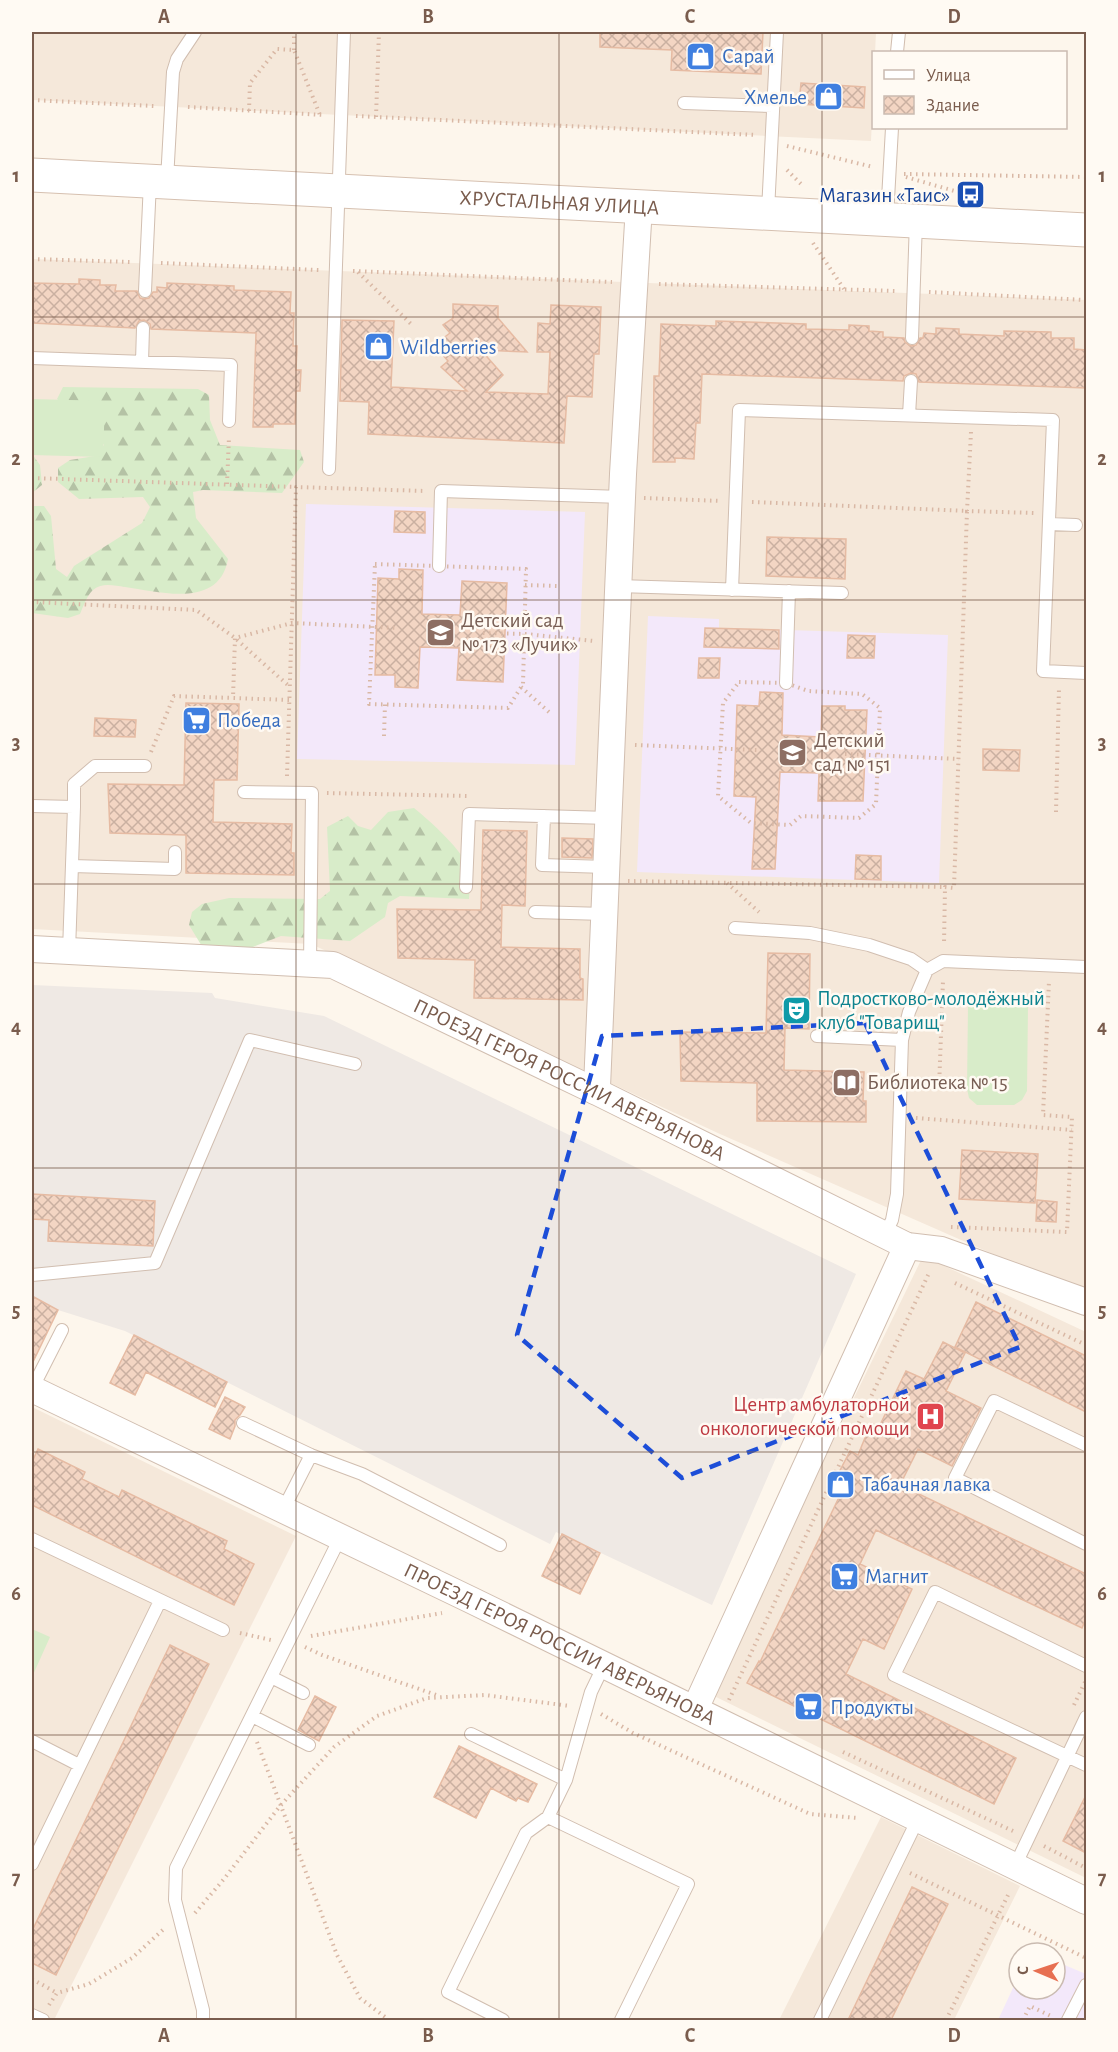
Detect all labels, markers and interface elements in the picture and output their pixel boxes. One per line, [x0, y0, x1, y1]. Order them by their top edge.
text: A [158, 7, 170, 27]
text: B [422, 7, 434, 27]
text: C [685, 7, 696, 27]
text: D [947, 7, 961, 27]
shop icon: Сарай [685, 40, 717, 72]
place label: Сарай [722, 46, 775, 67]
legend [872, 51, 1067, 129]
text: Улица [926, 67, 971, 85]
shop icon: Хмелье [812, 81, 844, 113]
place label: Хмелье [744, 87, 807, 108]
text: Здание [926, 97, 980, 115]
text: 1 [12, 166, 20, 186]
text: 1 [1098, 166, 1106, 186]
bus stop icon: Магазин «Таис» [955, 179, 987, 211]
place label: Магазин «Таис» [819, 185, 950, 206]
street label: ХРУСТАЛЬНАЯ УЛИЦА [459, 187, 660, 219]
shop icon: Wildberries [363, 331, 395, 363]
place label: Wildberries [400, 337, 496, 358]
text: 2 [11, 449, 21, 469]
text: 2 [1097, 449, 1107, 469]
place label: Детский сад № 173 «Лучик» [461, 610, 578, 655]
school or university icon: Детский сад № 173 «Лучик» [424, 616, 456, 648]
supermarket icon: Победа [180, 704, 212, 736]
place label: Победа [217, 710, 281, 731]
place label: Детский сад № 151 [814, 730, 891, 775]
text: 3 [12, 733, 20, 753]
text: 3 [1098, 733, 1106, 753]
school or university icon: Детский сад № 151 [777, 736, 809, 768]
place label: Подростково-молодёжный клуб "Товарищ" [817, 988, 1045, 1033]
theatre icon: Подростково-молодёжный клуб "Товарищ" [780, 994, 812, 1026]
street label: ПРОЕЗД ГЕРОЯ РОССИИ АВЕРЬЯНОВА [410, 995, 728, 1165]
text: 4 [11, 1017, 21, 1037]
text: 4 [1097, 1017, 1107, 1037]
library icon: Библиотека № 15 [830, 1066, 862, 1098]
place label: Библиотека № 15 [867, 1072, 1008, 1093]
text: 5 [12, 1301, 20, 1321]
text: 5 [1098, 1301, 1106, 1321]
place label: Центр амбулаторной онкологической помощи [700, 1394, 910, 1439]
hospital icon: Центр амбулаторной онкологической помощи [915, 1400, 947, 1432]
shop icon: Табачная лавка [825, 1468, 857, 1500]
place label: Табачная лавка [862, 1474, 991, 1495]
street label: ПРОЕЗД ГЕРОЯ РОССИИ АВЕРЬЯНОВА [400, 1559, 719, 1729]
supermarket icon: Магнит [828, 1560, 860, 1592]
place label: Магнит [865, 1566, 929, 1587]
text: 6 [11, 1584, 21, 1604]
text: 6 [1097, 1584, 1107, 1604]
supermarket icon: Продукты [793, 1691, 825, 1723]
place label: Продукты [830, 1697, 914, 1718]
text: 7 [12, 1868, 21, 1888]
text: 7 [1098, 1868, 1107, 1888]
north arrow [1007, 1941, 1067, 2001]
text: С [1015, 1966, 1031, 1975]
text: A [158, 2026, 170, 2046]
text: B [422, 2026, 434, 2046]
text: C [685, 2026, 696, 2046]
text: D [947, 2026, 961, 2046]

